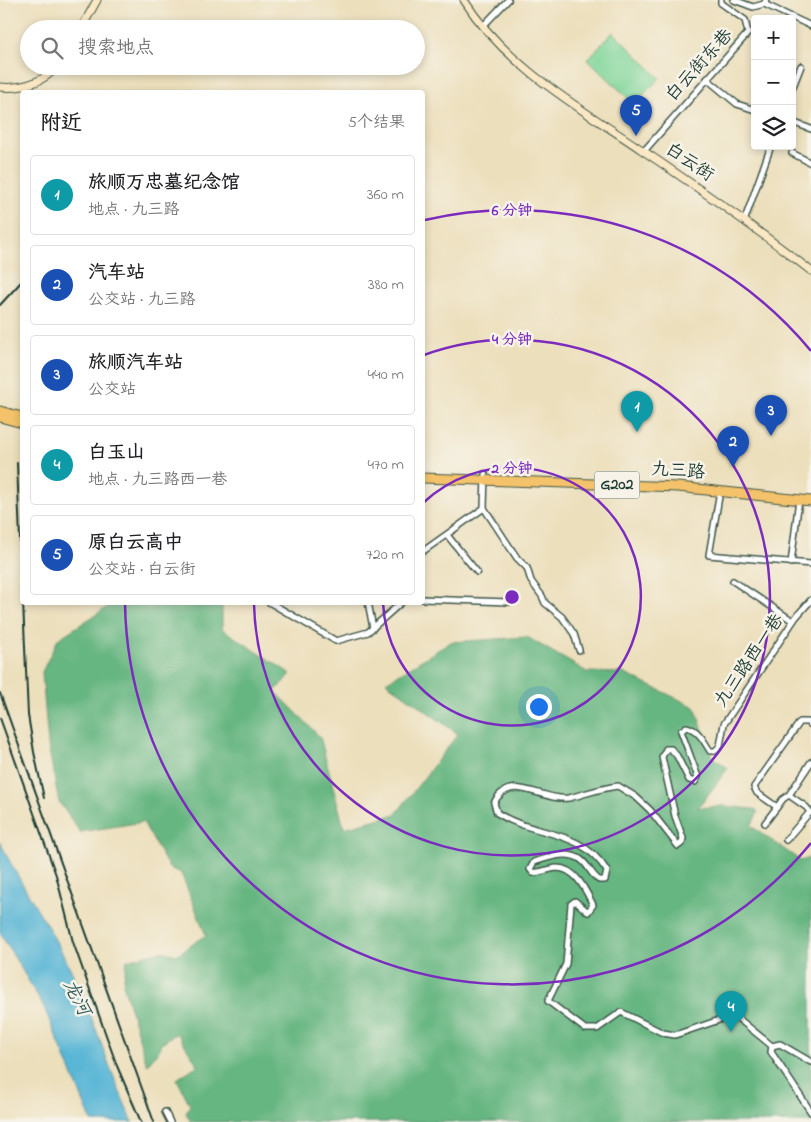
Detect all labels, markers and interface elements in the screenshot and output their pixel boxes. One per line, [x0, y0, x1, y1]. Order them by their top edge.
map controls [751, 15, 796, 150]
button: + [751, 15, 796, 60]
search box [20, 20, 425, 75]
street label: 白云街东巷 [660, 24, 740, 108]
icon: search [38, 34, 66, 62]
text: 搜索地点 [78, 35, 154, 62]
button: − [751, 60, 796, 105]
pin: 5 [620, 95, 652, 136]
button: layers [751, 105, 796, 150]
text: 附近 [40, 109, 82, 139]
text: 5个结果 [348, 111, 405, 135]
street label: 白云街 [659, 137, 719, 189]
text: 旅顺万忠墓纪念馆 [88, 170, 240, 197]
text: 1 [54, 183, 60, 207]
text: 360 m [367, 183, 404, 207]
text: 地点 · 九三路 [88, 198, 179, 222]
text: 6 分钟 [491, 200, 532, 222]
text: 汽车站 [88, 260, 145, 287]
text: 2 [53, 273, 61, 297]
text: 380 m [368, 273, 404, 297]
text: 公交站 · 九三路 [88, 288, 195, 312]
text: 4 分钟 [491, 329, 532, 351]
text: 旅顺汽车站 [88, 350, 183, 377]
text: 3 [54, 363, 60, 387]
text: 440 m [367, 363, 404, 387]
text: 公交站 [88, 378, 136, 402]
pin: 1 [621, 391, 653, 432]
pin: 3 [755, 395, 787, 436]
pin: 2 [717, 426, 749, 467]
text: 白玉山 [88, 440, 145, 467]
text: 4 [54, 453, 60, 477]
text: 470 m [367, 453, 404, 477]
street label: 九三路 [650, 457, 706, 487]
text: 2 分钟 [490, 458, 533, 480]
text: 地点 · 九三路西一巷 [88, 468, 227, 492]
road number: G202 [594, 472, 640, 498]
text: 原白云高中 [88, 530, 183, 557]
text: 5 [52, 543, 62, 567]
text: 720 m [366, 543, 404, 567]
text: 公交站 · 白云街 [88, 558, 195, 582]
centre of rings [503, 588, 521, 606]
street label: 九三路西一巷 [709, 609, 791, 713]
your location [526, 694, 552, 720]
water label: 龙河 [55, 975, 98, 1024]
pin: 4 [715, 991, 747, 1032]

